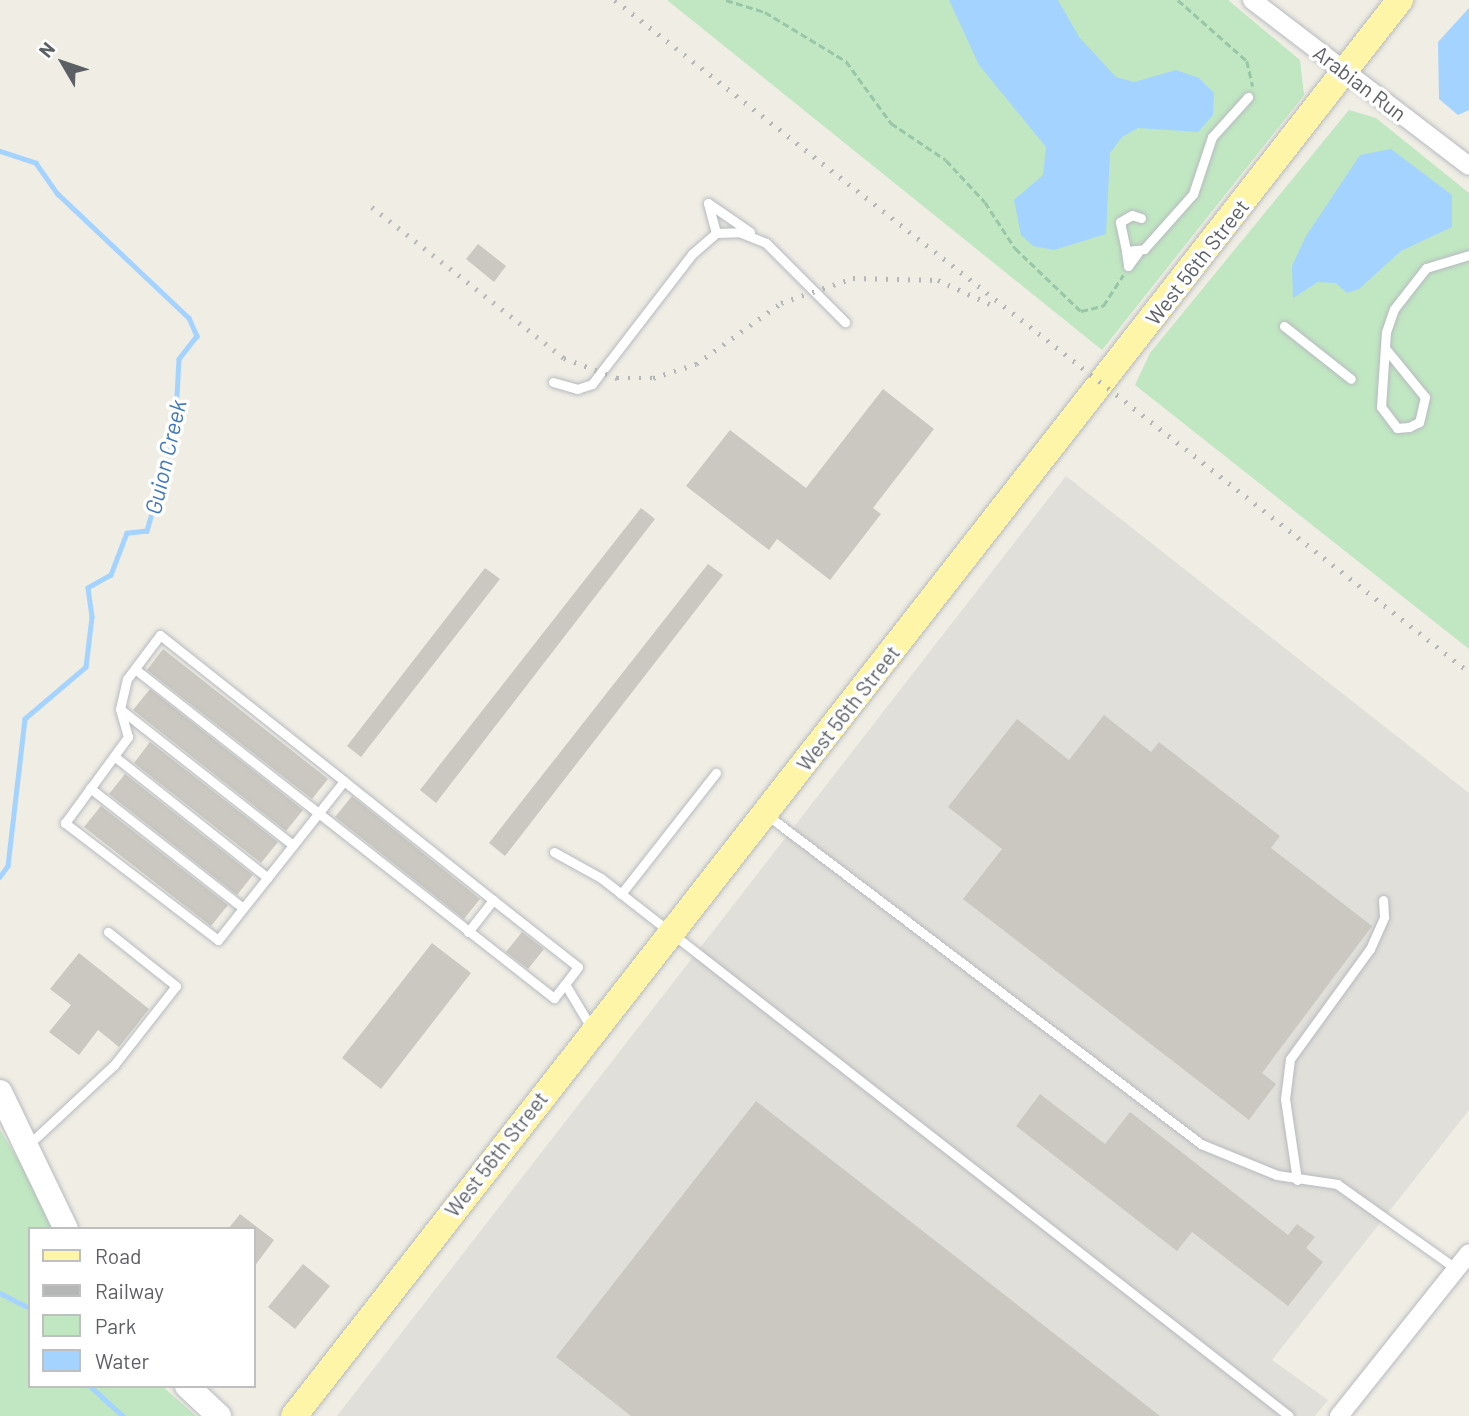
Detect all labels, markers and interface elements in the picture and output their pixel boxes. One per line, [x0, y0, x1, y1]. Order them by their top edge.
north arrow [28, 28, 98, 98]
text: N [33, 37, 59, 62]
street label: Arabian Run [1309, 40, 1411, 126]
street label: West 56th Street [1140, 194, 1254, 330]
water label: Guion Creek [138, 397, 192, 517]
street label: West 56th Street [791, 640, 905, 776]
street label: West 56th Street [439, 1086, 553, 1222]
legend [28, 1227, 256, 1388]
text: Road [95, 1243, 141, 1268]
text: Railway [95, 1278, 164, 1303]
text: Park [95, 1313, 136, 1338]
text: Water [95, 1348, 149, 1373]

